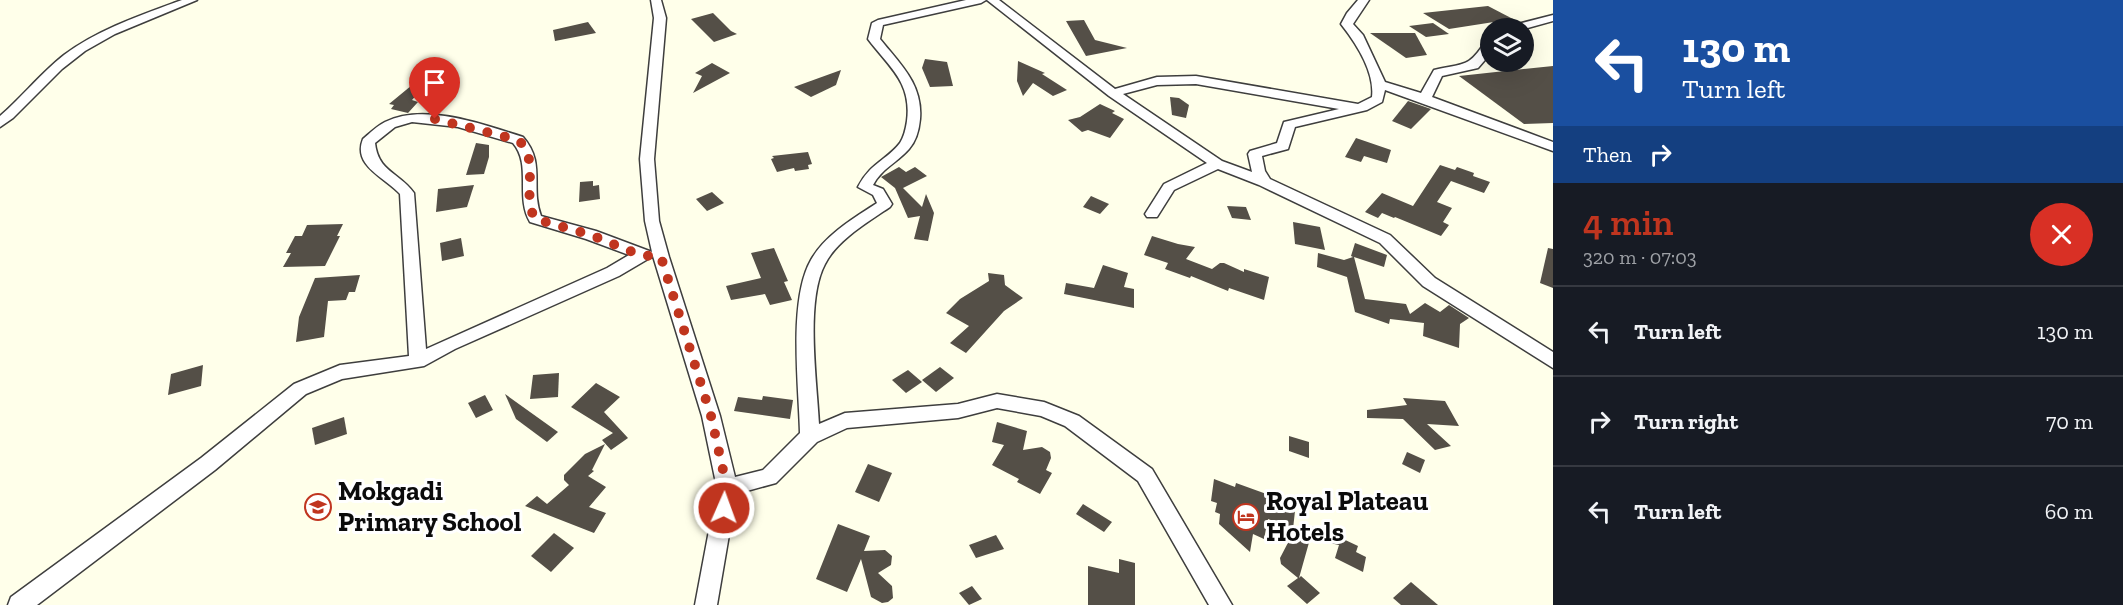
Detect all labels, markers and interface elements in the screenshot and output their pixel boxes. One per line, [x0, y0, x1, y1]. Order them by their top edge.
map controls [1480, 18, 1534, 72]
button: layers [1480, 18, 1534, 72]
text: 130 m [1682, 22, 1790, 73]
icon: left [1583, 24, 1661, 102]
pin [409, 57, 460, 119]
icon: arrive [418, 66, 451, 99]
text: Turn left [1682, 73, 1785, 105]
icon: right [1644, 138, 1677, 171]
text: Then [1583, 141, 1632, 168]
text: 4 min [1583, 201, 1673, 244]
button: close [2030, 203, 2093, 266]
text: 320 m · 07:03 [1583, 245, 1697, 269]
icon: left [1583, 315, 1616, 348]
text: Turn left [1634, 318, 1721, 345]
text: 130 m [2037, 318, 2093, 345]
icon: right [1583, 405, 1616, 438]
text: Turn right [1634, 408, 1738, 435]
text: 70 m [2046, 408, 2093, 435]
place label: Mokgadi Primary School [338, 475, 522, 538]
position arrow [692, 476, 756, 540]
place label: Royal Plateau Hotels [1266, 485, 1428, 548]
school or university icon: Mokgadi Primary School [303, 492, 333, 522]
icon: left [1583, 495, 1616, 528]
text: Turn left [1634, 498, 1721, 525]
text: 60 m [2045, 498, 2093, 525]
hotel icon: Royal Plateau Hotels [1231, 502, 1261, 532]

